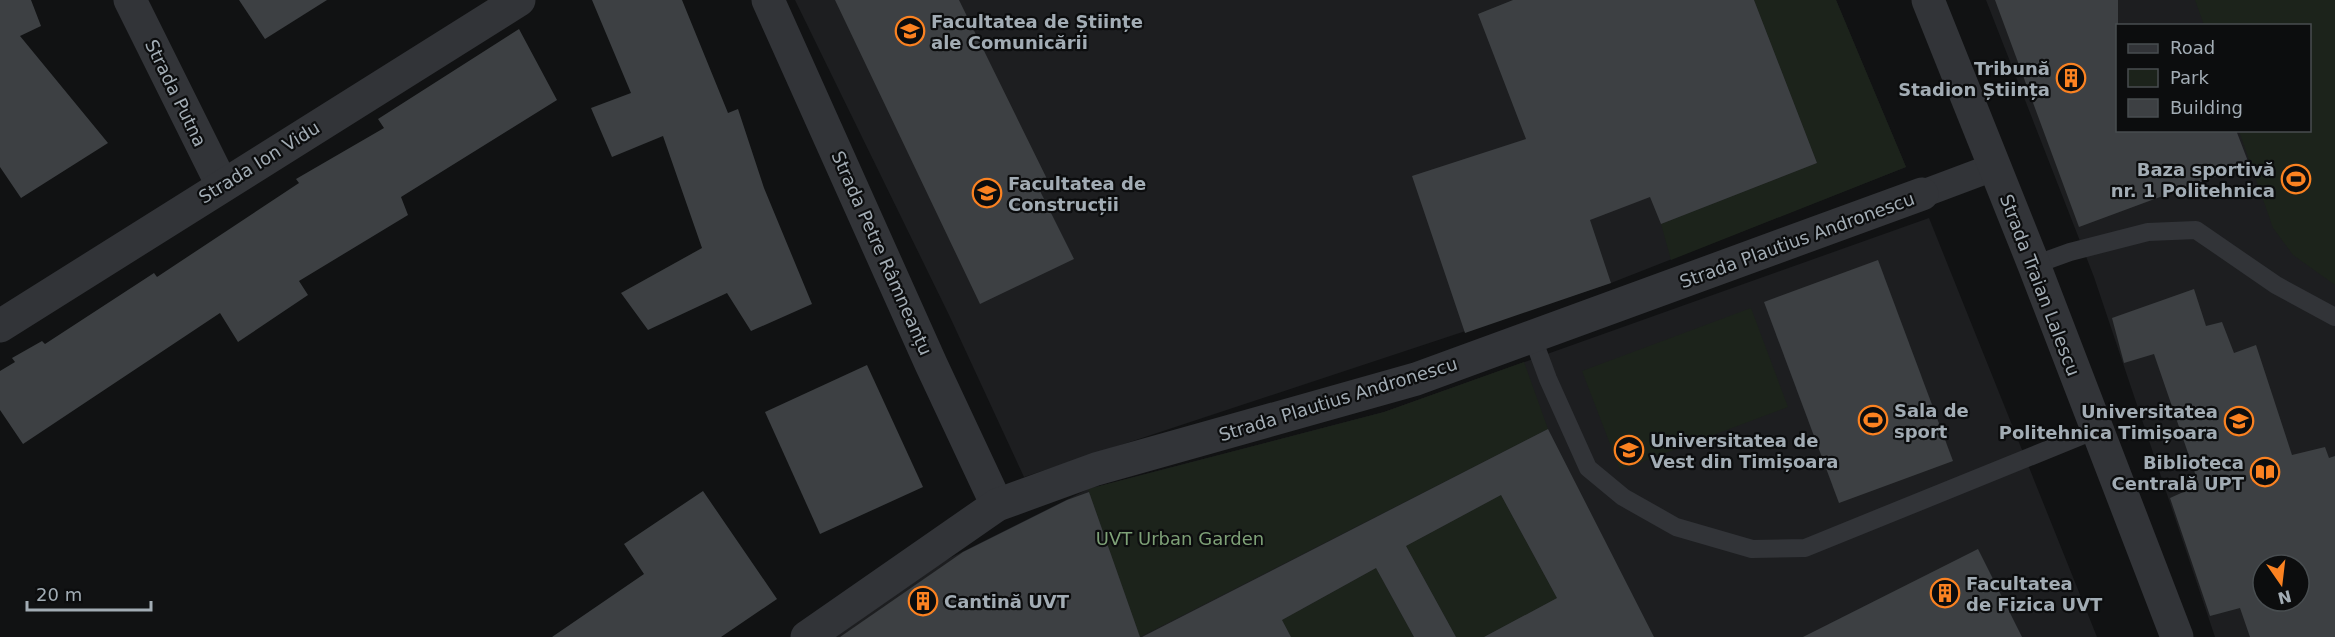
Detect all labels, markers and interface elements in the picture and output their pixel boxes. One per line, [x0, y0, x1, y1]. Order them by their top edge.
place label: Facultatea de Științe ale Comunicării [931, 11, 1143, 53]
school or university icon: Facultatea de Științe ale Comunicării [894, 15, 926, 47]
legend [2116, 24, 2311, 132]
street label: Strada Putna [141, 36, 211, 150]
text: Road [2170, 37, 2215, 58]
place label: Tribună Stadion Știința [1898, 58, 2050, 100]
building icon: Tribună Stadion Știința [2055, 62, 2087, 94]
text: Park [2170, 67, 2209, 88]
text: Building [2170, 97, 2243, 118]
street label: Strada Ion Vidu [195, 116, 323, 208]
street label: Strada Petre Râmneanțu [827, 148, 937, 358]
place label: Baza sportivă nr. 1 Politehnica [2111, 159, 2275, 201]
sports icon: Baza sportivă nr. 1 Politehnica [2280, 163, 2312, 195]
place label: Facultatea de Construcții [1008, 173, 1146, 215]
school or university icon: Facultatea de Construcții [971, 177, 1003, 209]
street label: Strada Plautius Andronescu [1677, 188, 1917, 292]
street label: Strada Traian Lalescu [1996, 191, 2084, 379]
street label: Strada Plautius Andronescu [1216, 353, 1460, 445]
place label: Sala de sport [1894, 400, 1969, 442]
place label: Universitatea Politehnica Timișoara [1999, 401, 2218, 443]
sports icon: Sala de sport [1857, 404, 1889, 436]
school or university icon: Universitatea Politehnica Timișoara [2223, 405, 2255, 437]
place label: Universitatea de Vest din Timișoara [1650, 430, 1839, 472]
school or university icon: Universitatea de Vest din Timișoara [1613, 434, 1645, 466]
place label: Biblioteca Centrală UPT [2111, 452, 2245, 494]
library icon: Biblioteca Centrală UPT [2249, 456, 2281, 488]
park label: UVT Urban Garden [1096, 528, 1264, 549]
north arrow [2251, 553, 2311, 613]
place label: Facultatea de Fizica UVT [1966, 573, 2103, 615]
scale bar [27, 574, 152, 612]
building icon: Facultatea de Fizica UVT [1929, 577, 1961, 609]
text: 20 m [36, 584, 82, 605]
building icon: Cantină UVT [907, 585, 939, 617]
text: N [2276, 586, 2293, 608]
place label: Cantină UVT [944, 591, 1070, 612]

